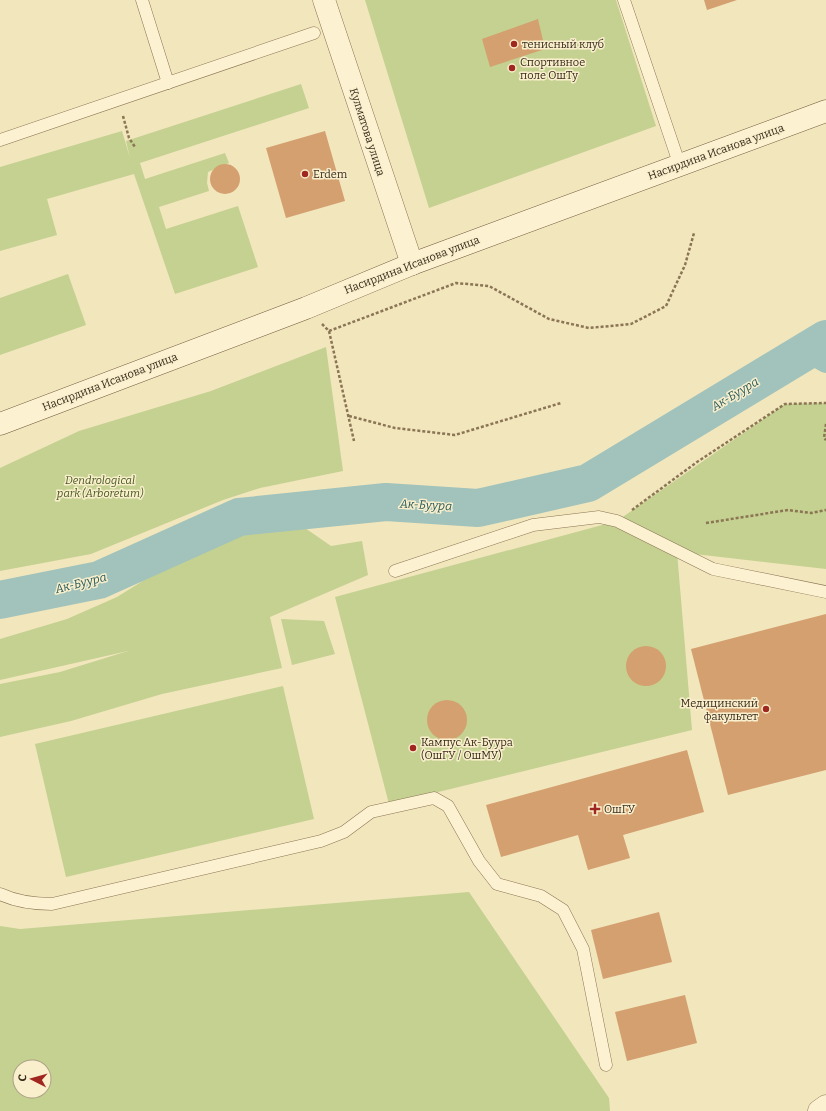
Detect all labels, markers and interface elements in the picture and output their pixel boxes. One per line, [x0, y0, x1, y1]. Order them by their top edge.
place label: тенисный клуб [522, 38, 604, 51]
marker: тенисный клуб [509, 39, 519, 49]
place label: Спортивное поле ОшТу [520, 56, 585, 82]
marker: Спортивное поле ОшТу [507, 63, 517, 73]
street label: Кулматова улица [347, 86, 387, 178]
street label: Насирдина Исанова улица [646, 121, 786, 183]
place label: Erdem [313, 168, 348, 181]
marker: Erdem [300, 169, 310, 179]
street label: Насирдина Исанова улица [343, 233, 481, 297]
street label: Насирдина Исанова улица [41, 350, 179, 414]
water label: Ак-Буура [708, 375, 761, 414]
park label: Dendrological park (Arboretum) [56, 474, 144, 500]
water label: Ак-Буура [398, 497, 453, 513]
water label: Ак-Буура [53, 570, 108, 596]
place label: Медицинский факультет [681, 697, 758, 723]
marker: Медицинский факультет [761, 704, 771, 714]
place label: Кампус Ак-Буура (ОшГУ / ОшМУ) [421, 736, 513, 762]
marker: Кампус Ак-Буура (ОшГУ / ОшМУ) [408, 743, 418, 753]
marker: ОшГУ [589, 803, 601, 815]
place label: ОшГУ [604, 803, 636, 816]
north arrow [12, 1059, 52, 1099]
text: С [16, 1074, 29, 1082]

